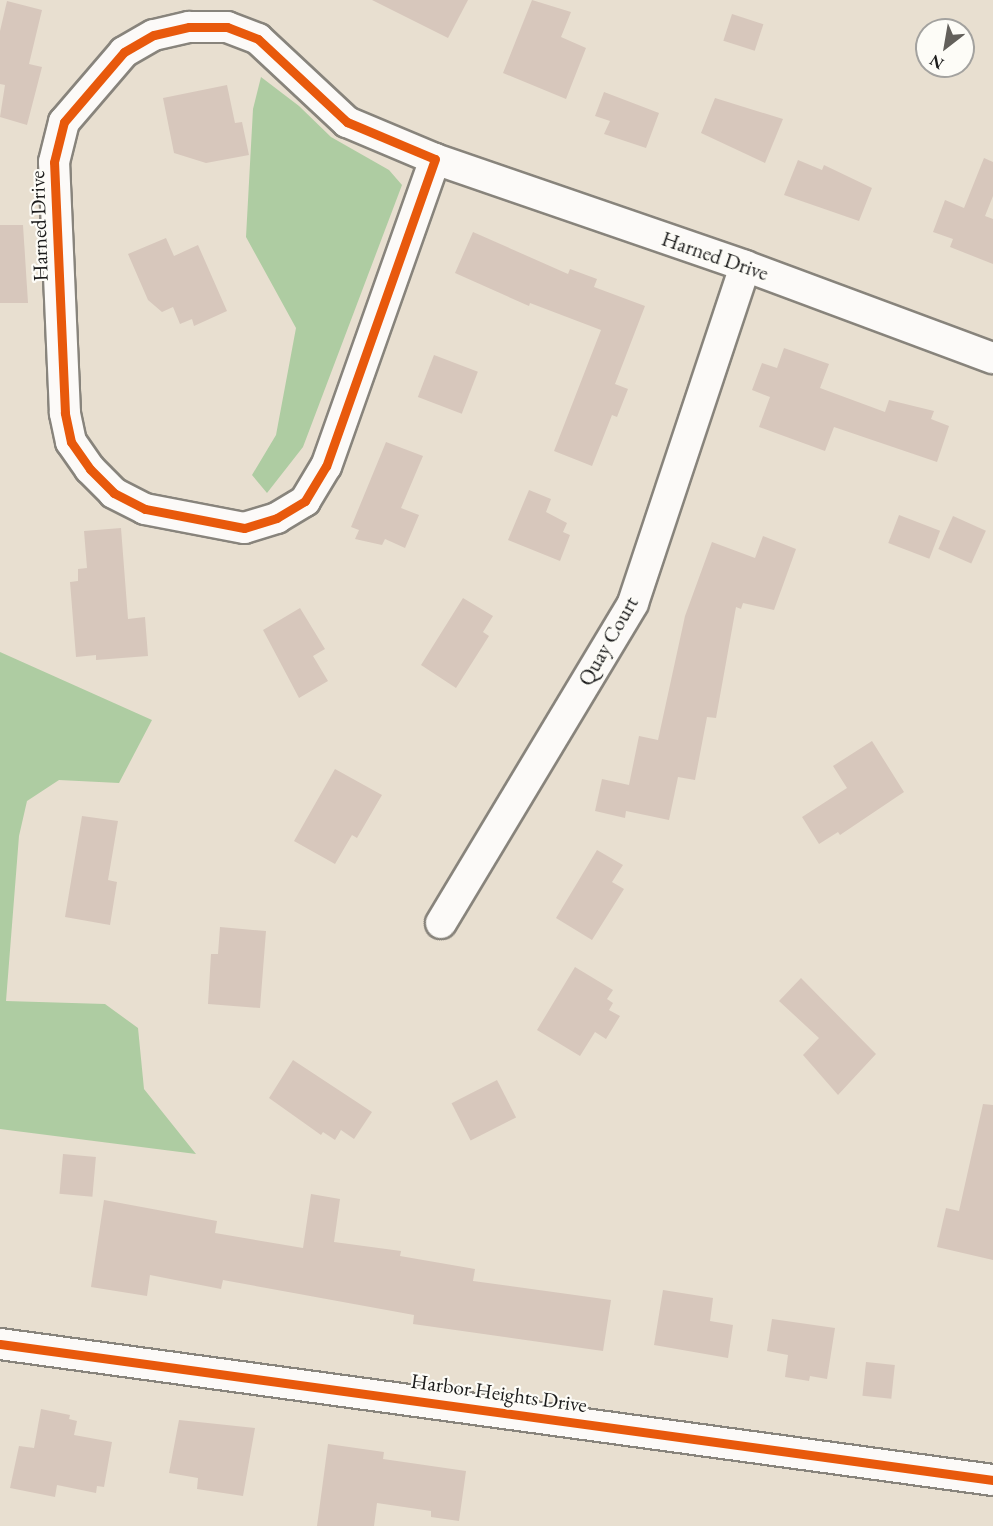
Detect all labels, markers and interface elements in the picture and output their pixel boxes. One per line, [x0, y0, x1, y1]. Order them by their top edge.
north arrow [915, 18, 975, 78]
text: N [926, 50, 947, 74]
street label: Harned Drive [24, 170, 54, 282]
street label: Harned Drive [658, 226, 772, 286]
street label: Quay Court [572, 592, 644, 690]
street label: Harbor Heights Drive [409, 1368, 589, 1418]

